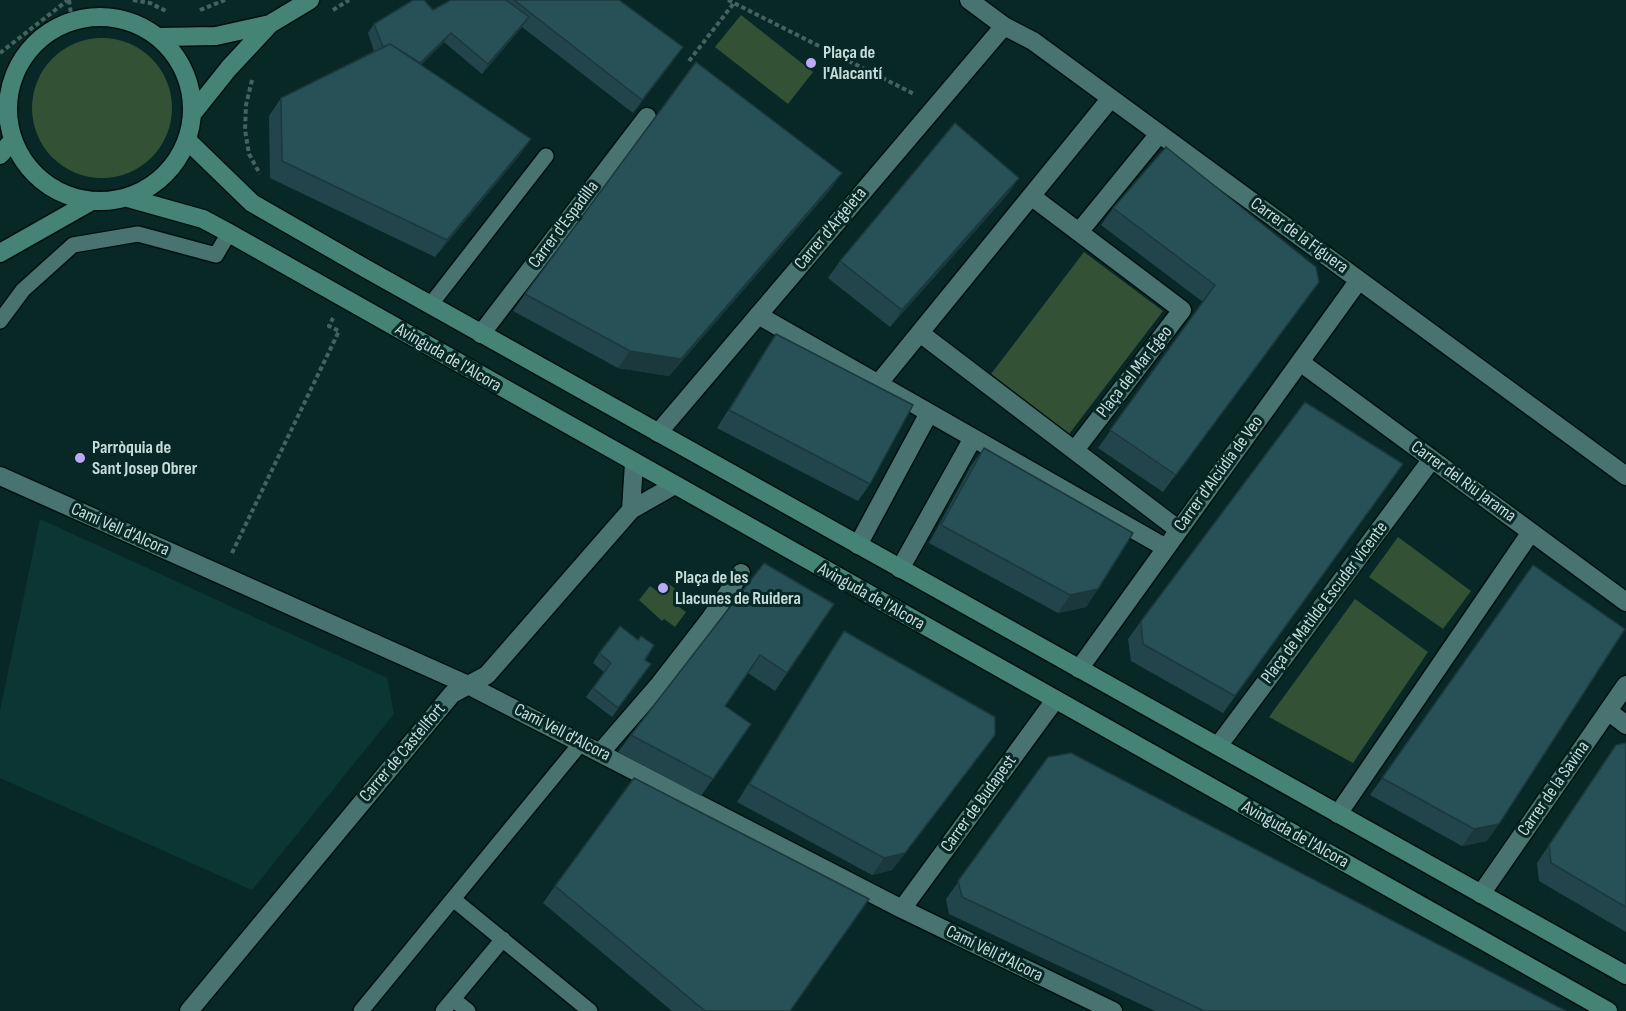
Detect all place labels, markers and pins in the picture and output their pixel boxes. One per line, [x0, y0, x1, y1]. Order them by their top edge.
place label: Plaça de l'Alacantí [823, 42, 882, 84]
marker: Plaça de l'Alacantí [804, 56, 818, 70]
place label: Parròquia de Sant Josep Obrer [92, 437, 197, 480]
marker: Parròquia de Sant Josep Obrer [73, 451, 87, 465]
place label: Plaça de les Llacunes de Ruidera [675, 567, 801, 610]
marker: Plaça de les Llacunes de Ruidera [656, 581, 670, 595]

